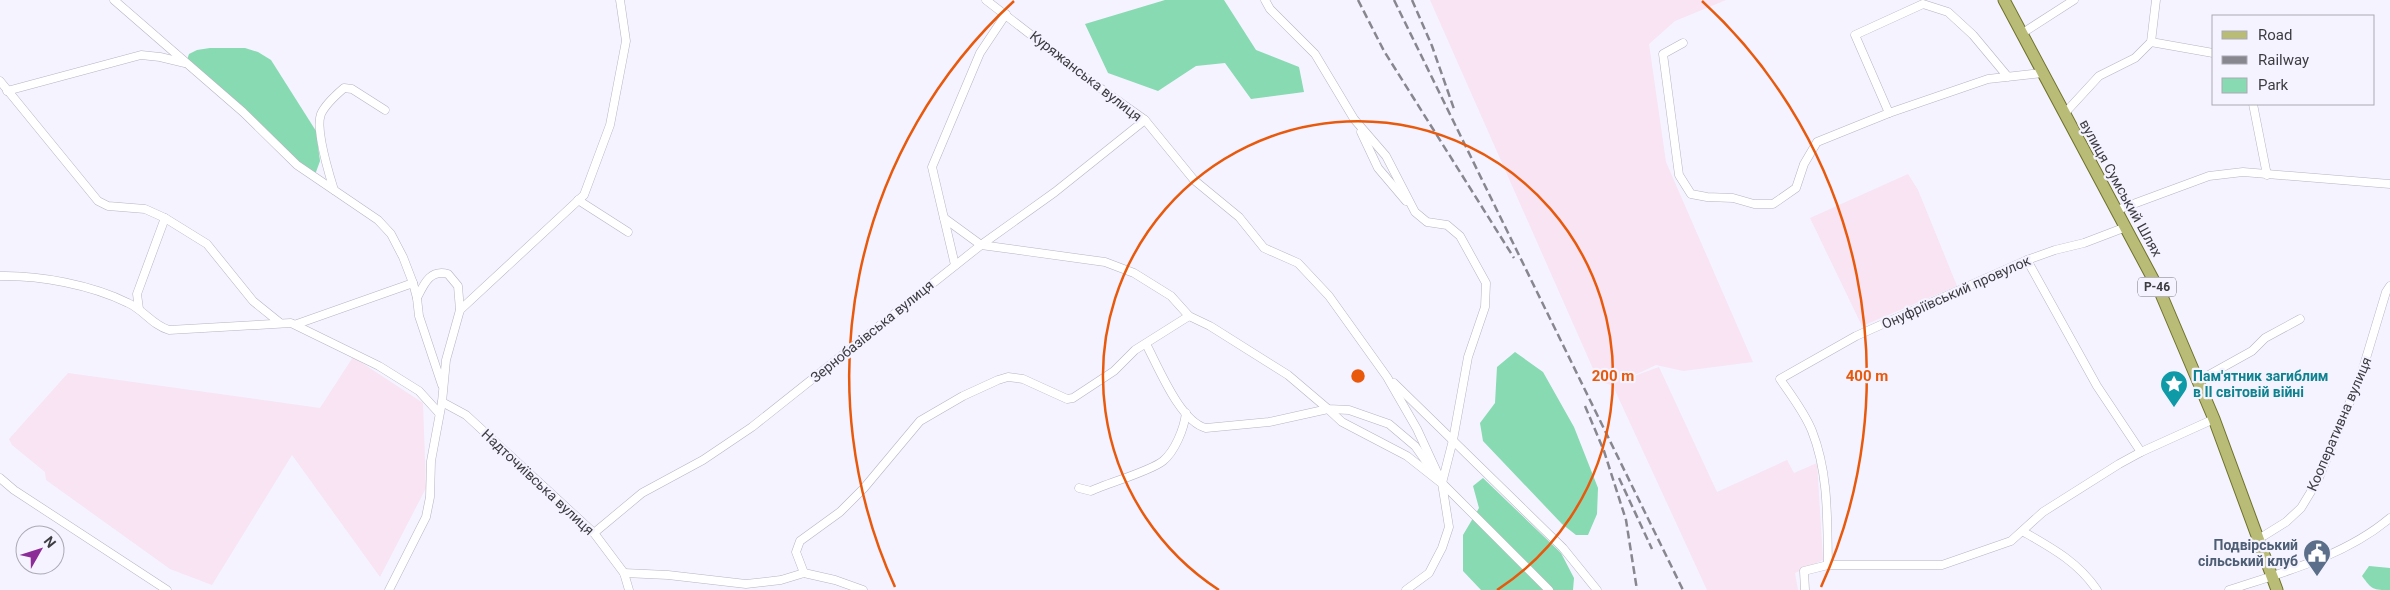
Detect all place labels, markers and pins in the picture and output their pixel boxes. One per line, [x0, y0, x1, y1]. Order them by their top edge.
centre of rings [1349, 367, 1367, 385]
place label: Пам'ятник загиблим в II світовій війні [2193, 368, 2328, 400]
place icon: Пам'ятник загиблим в II світовій війні [2159, 369, 2189, 408]
place label: Подвірський сільський клуб [2198, 537, 2298, 569]
public building icon: Подвірський сільський клуб [2302, 538, 2332, 577]

